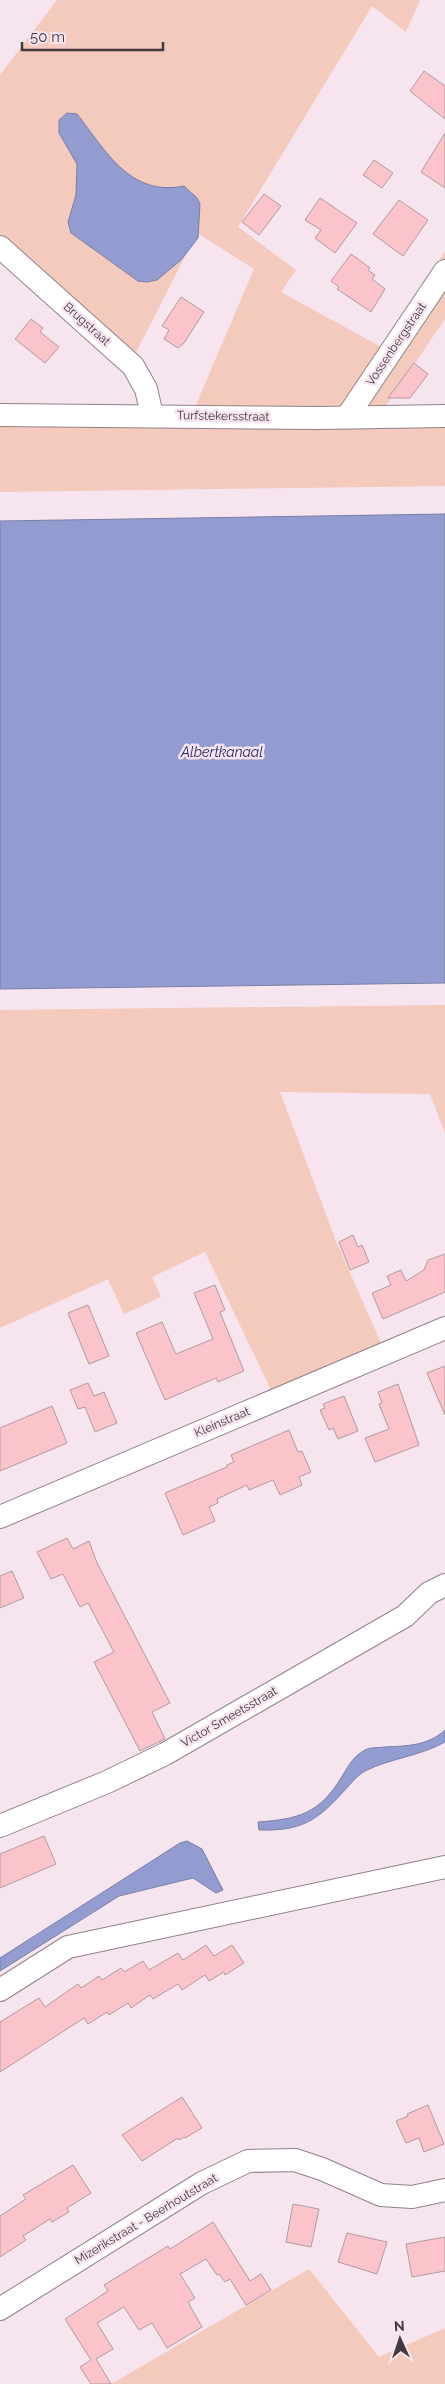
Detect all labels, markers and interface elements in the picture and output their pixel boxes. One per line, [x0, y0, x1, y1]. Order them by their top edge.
scale bar [22, 20, 164, 52]
text: 50 m [30, 28, 65, 46]
street label: Brugstraat [61, 299, 113, 349]
street label: Vossenbergstraat [363, 300, 429, 388]
street label: Turfstekersstraat [177, 408, 269, 424]
water label: Albertkanaal [180, 744, 263, 760]
street label: Kleinstraat [192, 1404, 252, 1440]
street label: Victor Smeetsstraat [178, 1684, 280, 1750]
street label: Mizerikstraat - Beerhoutstraat [72, 2171, 220, 2267]
north arrow [375, 2314, 425, 2364]
text: N [394, 2318, 405, 2334]

